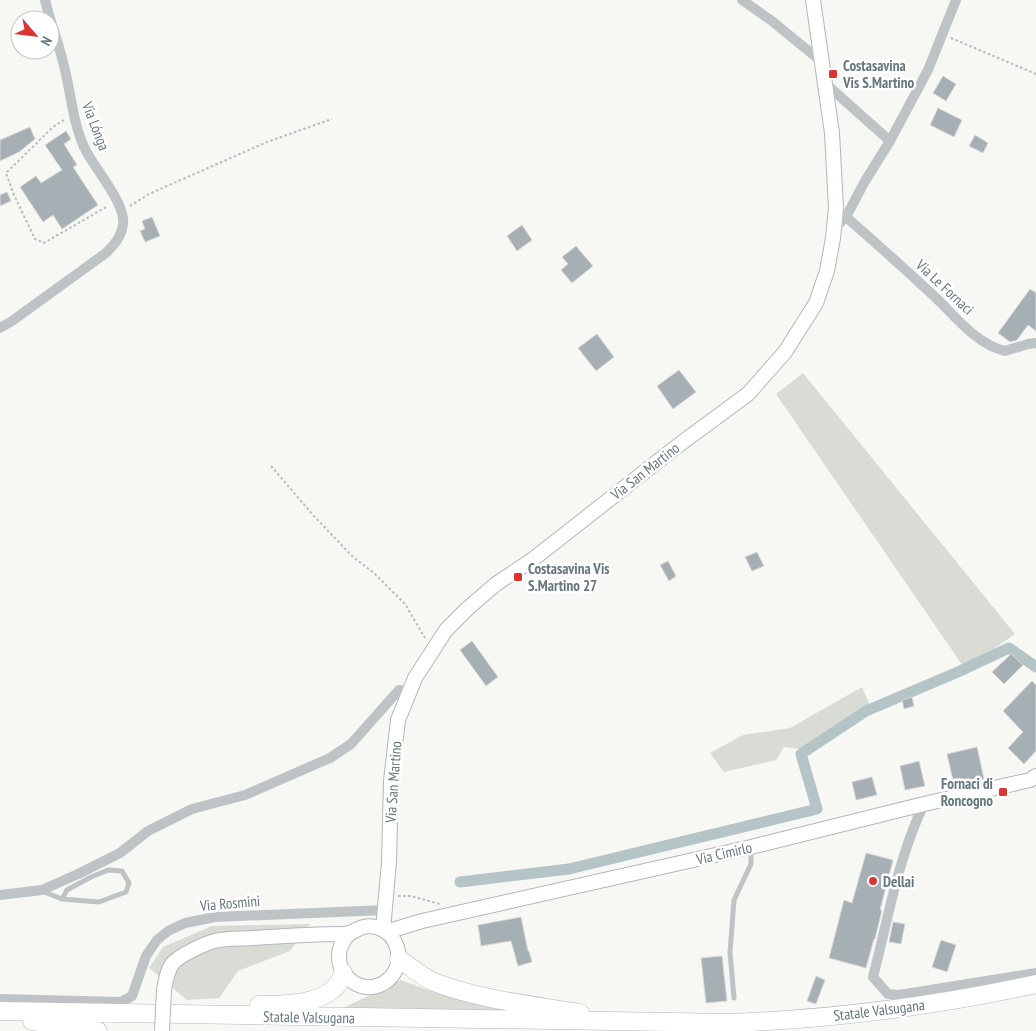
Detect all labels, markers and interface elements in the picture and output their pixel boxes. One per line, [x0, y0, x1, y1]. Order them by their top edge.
north arrow [10, 10, 60, 60]
text: N [37, 34, 56, 49]
place label: Costasavina Vis S.Martino [842, 56, 914, 92]
marker: Costasavina Vis S.Martino [827, 68, 839, 80]
street label: Via Lónga [78, 98, 114, 153]
street label: Via Le Fornaci [911, 255, 978, 319]
street label: Via San Martino [606, 438, 683, 504]
place label: Costasavina Vis S.Martino 27 [528, 559, 610, 595]
marker: Costasavina Vis S.Martino 27 [512, 571, 524, 583]
street label: Via San Martino [381, 740, 405, 825]
place label: Fornaci di Roncogno [941, 774, 993, 810]
marker: Fornaci di Roncogno [997, 786, 1009, 798]
street label: Via Cimirlo [693, 837, 754, 869]
place label: Dellai [883, 872, 914, 891]
marker: Dellai [867, 875, 879, 887]
street label: Via Rosmini [198, 891, 261, 915]
street label: Statale Valsugana [832, 995, 926, 1025]
street label: Statale Valsugana [263, 1007, 355, 1027]

